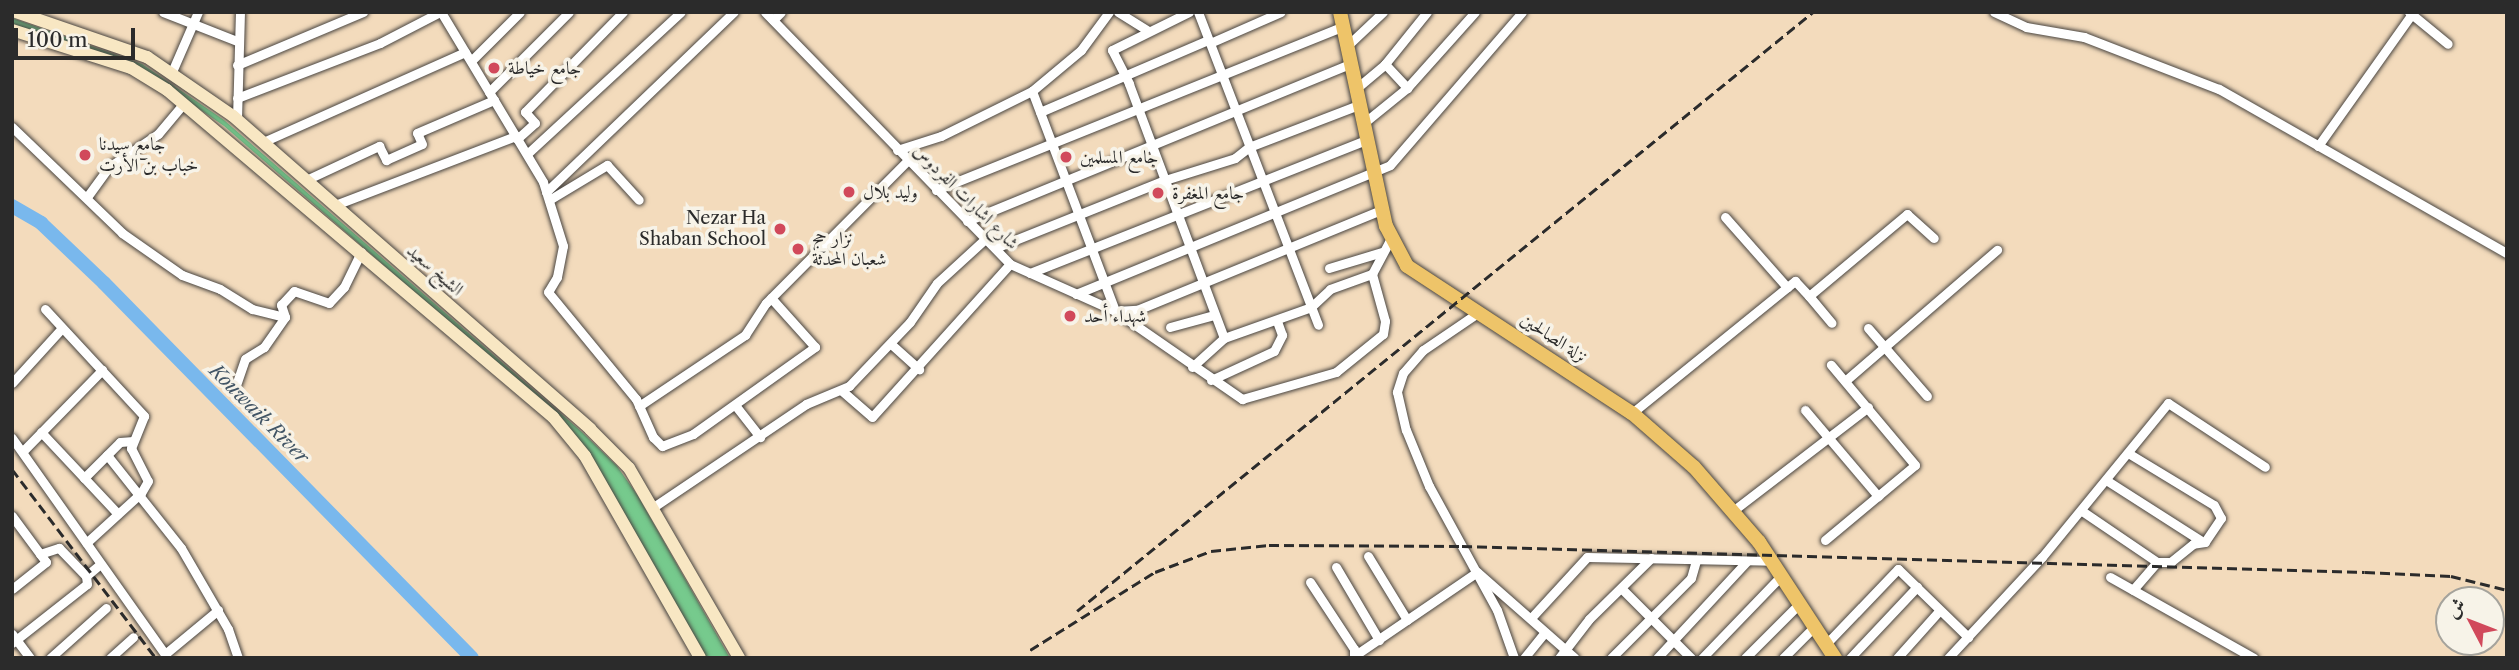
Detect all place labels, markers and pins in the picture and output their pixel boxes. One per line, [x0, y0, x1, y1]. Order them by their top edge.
place label: جامع خياطة [508, 57, 581, 79]
marker: جامع خياطة [486, 60, 502, 76]
place label: جامع سيدنا خباب بن الأرت [99, 134, 198, 176]
place label: جامع المسلمين [1080, 146, 1158, 168]
marker: جامع سيدنا خباب بن الأرت [77, 147, 93, 163]
marker: جامع المسلمين [1058, 149, 1074, 165]
place label: وليد بلال [863, 181, 918, 203]
place label: جامع المغفرة [1172, 182, 1244, 204]
marker: وليد بلال [841, 184, 857, 200]
marker: جامع المغفرة [1150, 185, 1166, 201]
place label: Nezar Ha Shaban School [639, 208, 766, 250]
marker: Nezar Ha Shaban School [772, 221, 788, 237]
place label: نزار حج شعبان المحدثة [812, 228, 886, 270]
marker: نزار حج شعبان المحدثة [790, 241, 806, 257]
place label: شهداء أحد [1084, 305, 1146, 327]
marker: شهداء أحد [1062, 308, 1078, 324]

